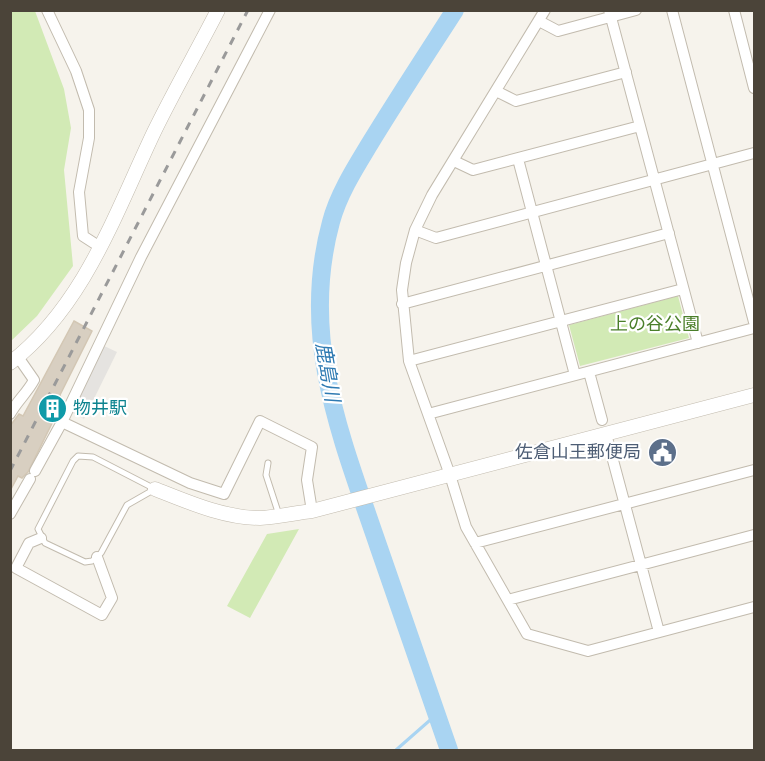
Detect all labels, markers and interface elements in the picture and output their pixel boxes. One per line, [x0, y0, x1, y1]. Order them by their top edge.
park label: 上の谷公園 [610, 312, 700, 334]
water label: 鹿島川 [312, 340, 346, 405]
building icon: 物井駅 [36, 392, 68, 424]
place label: 物井駅 [73, 396, 127, 418]
public building icon: 佐倉山王郵便局 [646, 436, 678, 468]
place label: 佐倉山王郵便局 [515, 440, 641, 462]

